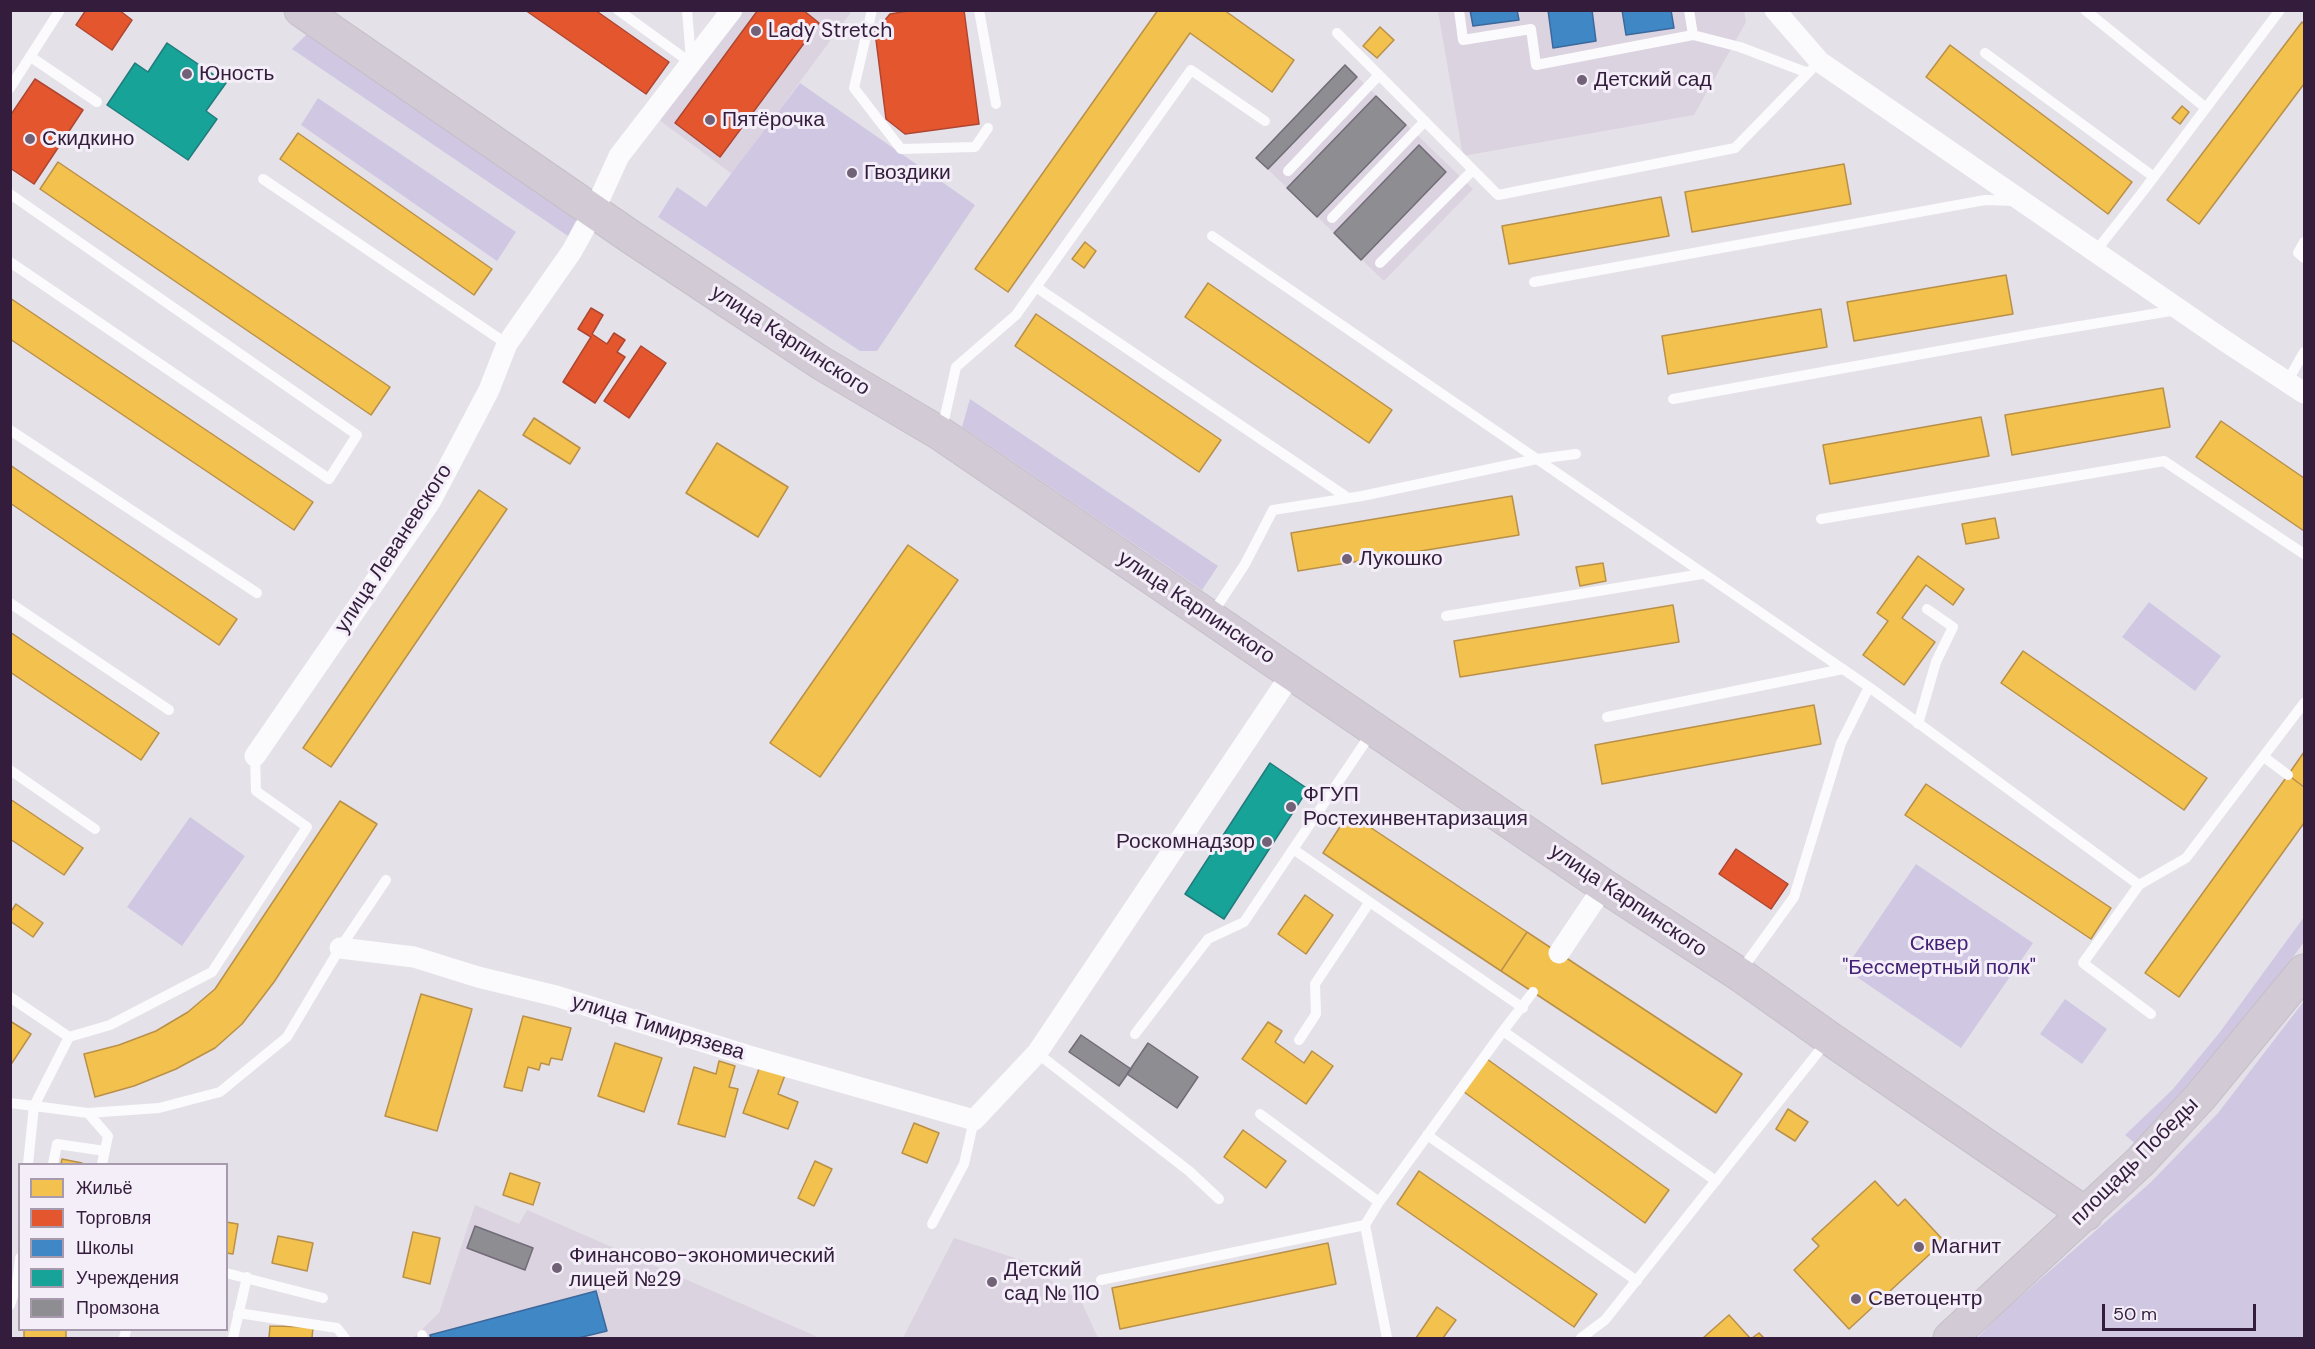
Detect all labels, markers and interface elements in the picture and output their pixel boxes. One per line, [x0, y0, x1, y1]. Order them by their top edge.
place label: Lady Stretch [768, 18, 892, 44]
marker: Lady Stretch [749, 24, 763, 38]
place label: Юность [199, 61, 275, 87]
marker: Юность [180, 67, 194, 81]
place label: Детский сад [1594, 67, 1712, 93]
marker: Детский сад [1575, 73, 1589, 87]
place label: Пятёрочка [722, 107, 825, 133]
marker: Пятёрочка [703, 113, 717, 127]
place label: Скидкино [42, 126, 135, 152]
marker: Скидкино [23, 132, 37, 146]
place label: Гвоздики [864, 160, 951, 186]
marker: Гвоздики [845, 166, 859, 180]
street label: улица Карпинского [706, 280, 874, 402]
street label: улица Леваневского [330, 460, 458, 638]
street label: улица Карпинского [1113, 546, 1279, 670]
place label: Лукошко [1359, 546, 1443, 572]
marker: Лукошко [1340, 552, 1354, 566]
place label: ФГУП Ростехинвентаризация [1303, 782, 1528, 832]
marker: ФГУП Ростехинвентаризация [1284, 800, 1298, 814]
place label: Роскомнадзор [1116, 829, 1255, 855]
marker: Роскомнадзор [1260, 835, 1274, 849]
street label: улица Карпинского [1545, 839, 1711, 963]
park label: Сквер "Бессмертный полк" [1842, 931, 2036, 981]
street label: улица Тимирязева [568, 990, 748, 1066]
street label: площадь Победы [2066, 1093, 2204, 1231]
legend [18, 1163, 228, 1331]
text: Жильё [76, 1176, 133, 1200]
text: Торговля [76, 1206, 151, 1230]
place label: Магнит [1931, 1234, 2001, 1260]
text: Школы [76, 1236, 134, 1260]
marker: Магнит [1912, 1240, 1926, 1254]
place label: Финансово-экономический лицей №29 [569, 1243, 835, 1293]
place label: Детский сад № 110 [1004, 1257, 1100, 1307]
marker: Финансово-экономический лицей №29 [550, 1261, 564, 1275]
text: Учреждения [76, 1266, 179, 1290]
marker: Детский сад № 110 [985, 1275, 999, 1289]
place label: Светоцентр [1868, 1286, 1982, 1312]
marker: Светоцентр [1849, 1292, 1863, 1306]
scale bar [2105, 1292, 2260, 1330]
text: Промзона [76, 1296, 159, 1320]
text: 50 m [2113, 1302, 2157, 1326]

